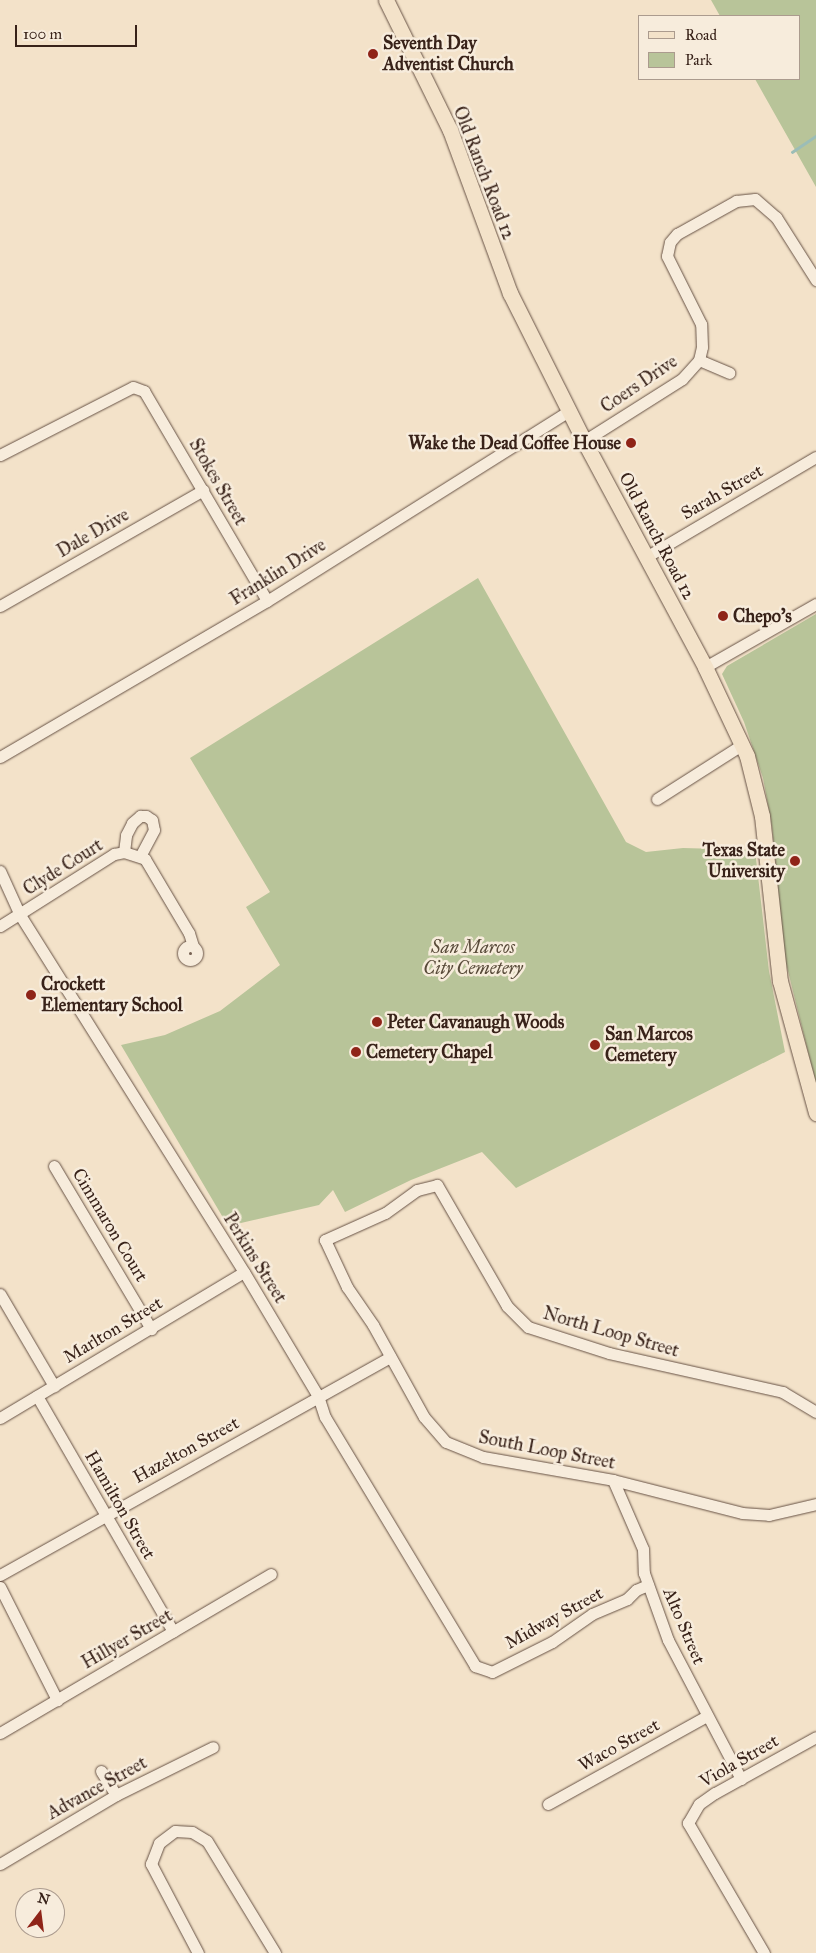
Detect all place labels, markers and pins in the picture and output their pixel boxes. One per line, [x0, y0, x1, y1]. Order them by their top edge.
place label: Seventh Day Adventist Church [383, 33, 514, 76]
marker: Seventh Day Adventist Church [367, 48, 379, 60]
place label: Wake the Dead Coffee House [408, 432, 621, 454]
marker: Wake the Dead Coffee House [625, 437, 637, 449]
place label: Chepo's [733, 605, 792, 627]
marker: Chepo's [717, 610, 729, 622]
place label: Texas State University [702, 840, 785, 882]
marker: Texas State University [789, 855, 801, 867]
place label: Crockett Elementary School [41, 974, 183, 1016]
marker: Crockett Elementary School [25, 989, 37, 1001]
place label: Peter Cavanaugh Woods [387, 1011, 564, 1033]
marker: Peter Cavanaugh Woods [371, 1016, 383, 1028]
place label: San Marcos Cemetery [605, 1024, 693, 1066]
marker: San Marcos Cemetery [589, 1039, 601, 1051]
place label: Cemetery Chapel [366, 1041, 493, 1063]
marker: Cemetery Chapel [350, 1046, 362, 1058]

